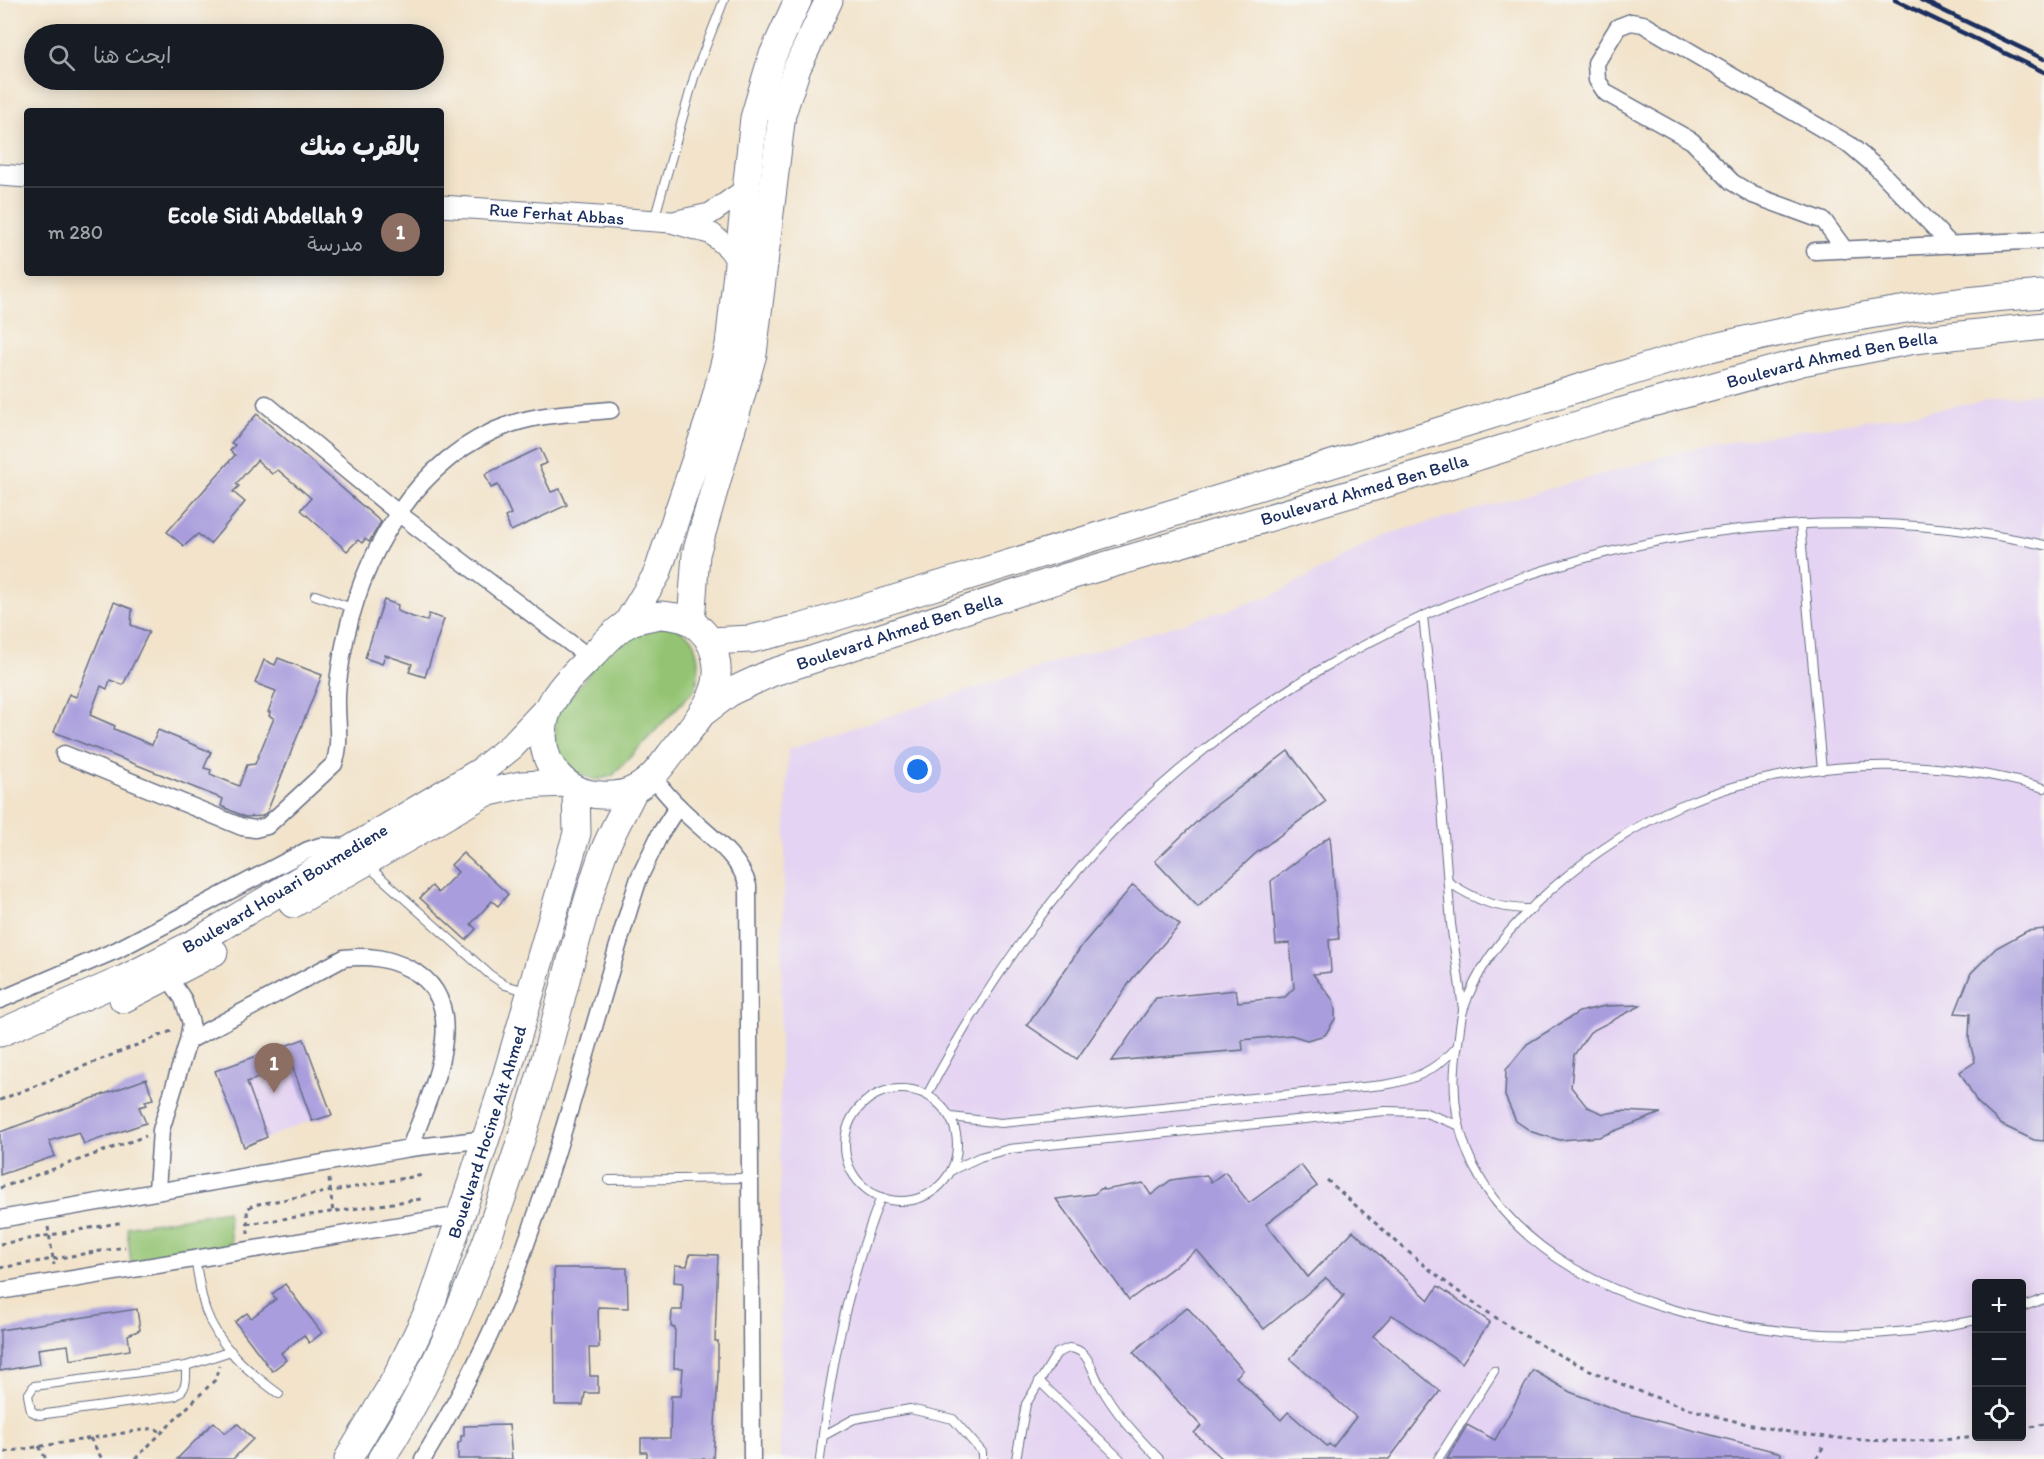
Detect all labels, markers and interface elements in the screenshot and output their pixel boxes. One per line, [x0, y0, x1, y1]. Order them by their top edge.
search box [24, 24, 444, 90]
icon: search [45, 41, 78, 74]
text: ابحث هنا [93, 42, 172, 69]
text: بالقرب منك [300, 130, 420, 162]
street label: Rue Ferhat Abbas [488, 198, 625, 230]
text: Ecole Sidi Abdellah 9 [168, 202, 363, 229]
text: 280 m [48, 220, 103, 244]
text: 1 [396, 220, 405, 244]
text: مدرسة [307, 232, 363, 256]
street label: Boulevard Ahmed Ben Bella [1724, 326, 1939, 393]
street label: Boulevard Ahmed Ben Bella [1258, 449, 1471, 531]
street label: Boulevard Ahmed Ben Bella [794, 587, 1006, 675]
your location [903, 755, 932, 784]
street label: Boulevard Houari Boumediene [179, 819, 392, 958]
street label: Bouelvard Hocine Ait Ahmed [443, 1023, 531, 1241]
pin: 1 [254, 1044, 294, 1093]
map controls [1972, 1279, 2026, 1441]
button: + [1972, 1279, 2026, 1333]
button: − [1972, 1333, 2026, 1387]
button: locate [1972, 1387, 2026, 1441]

